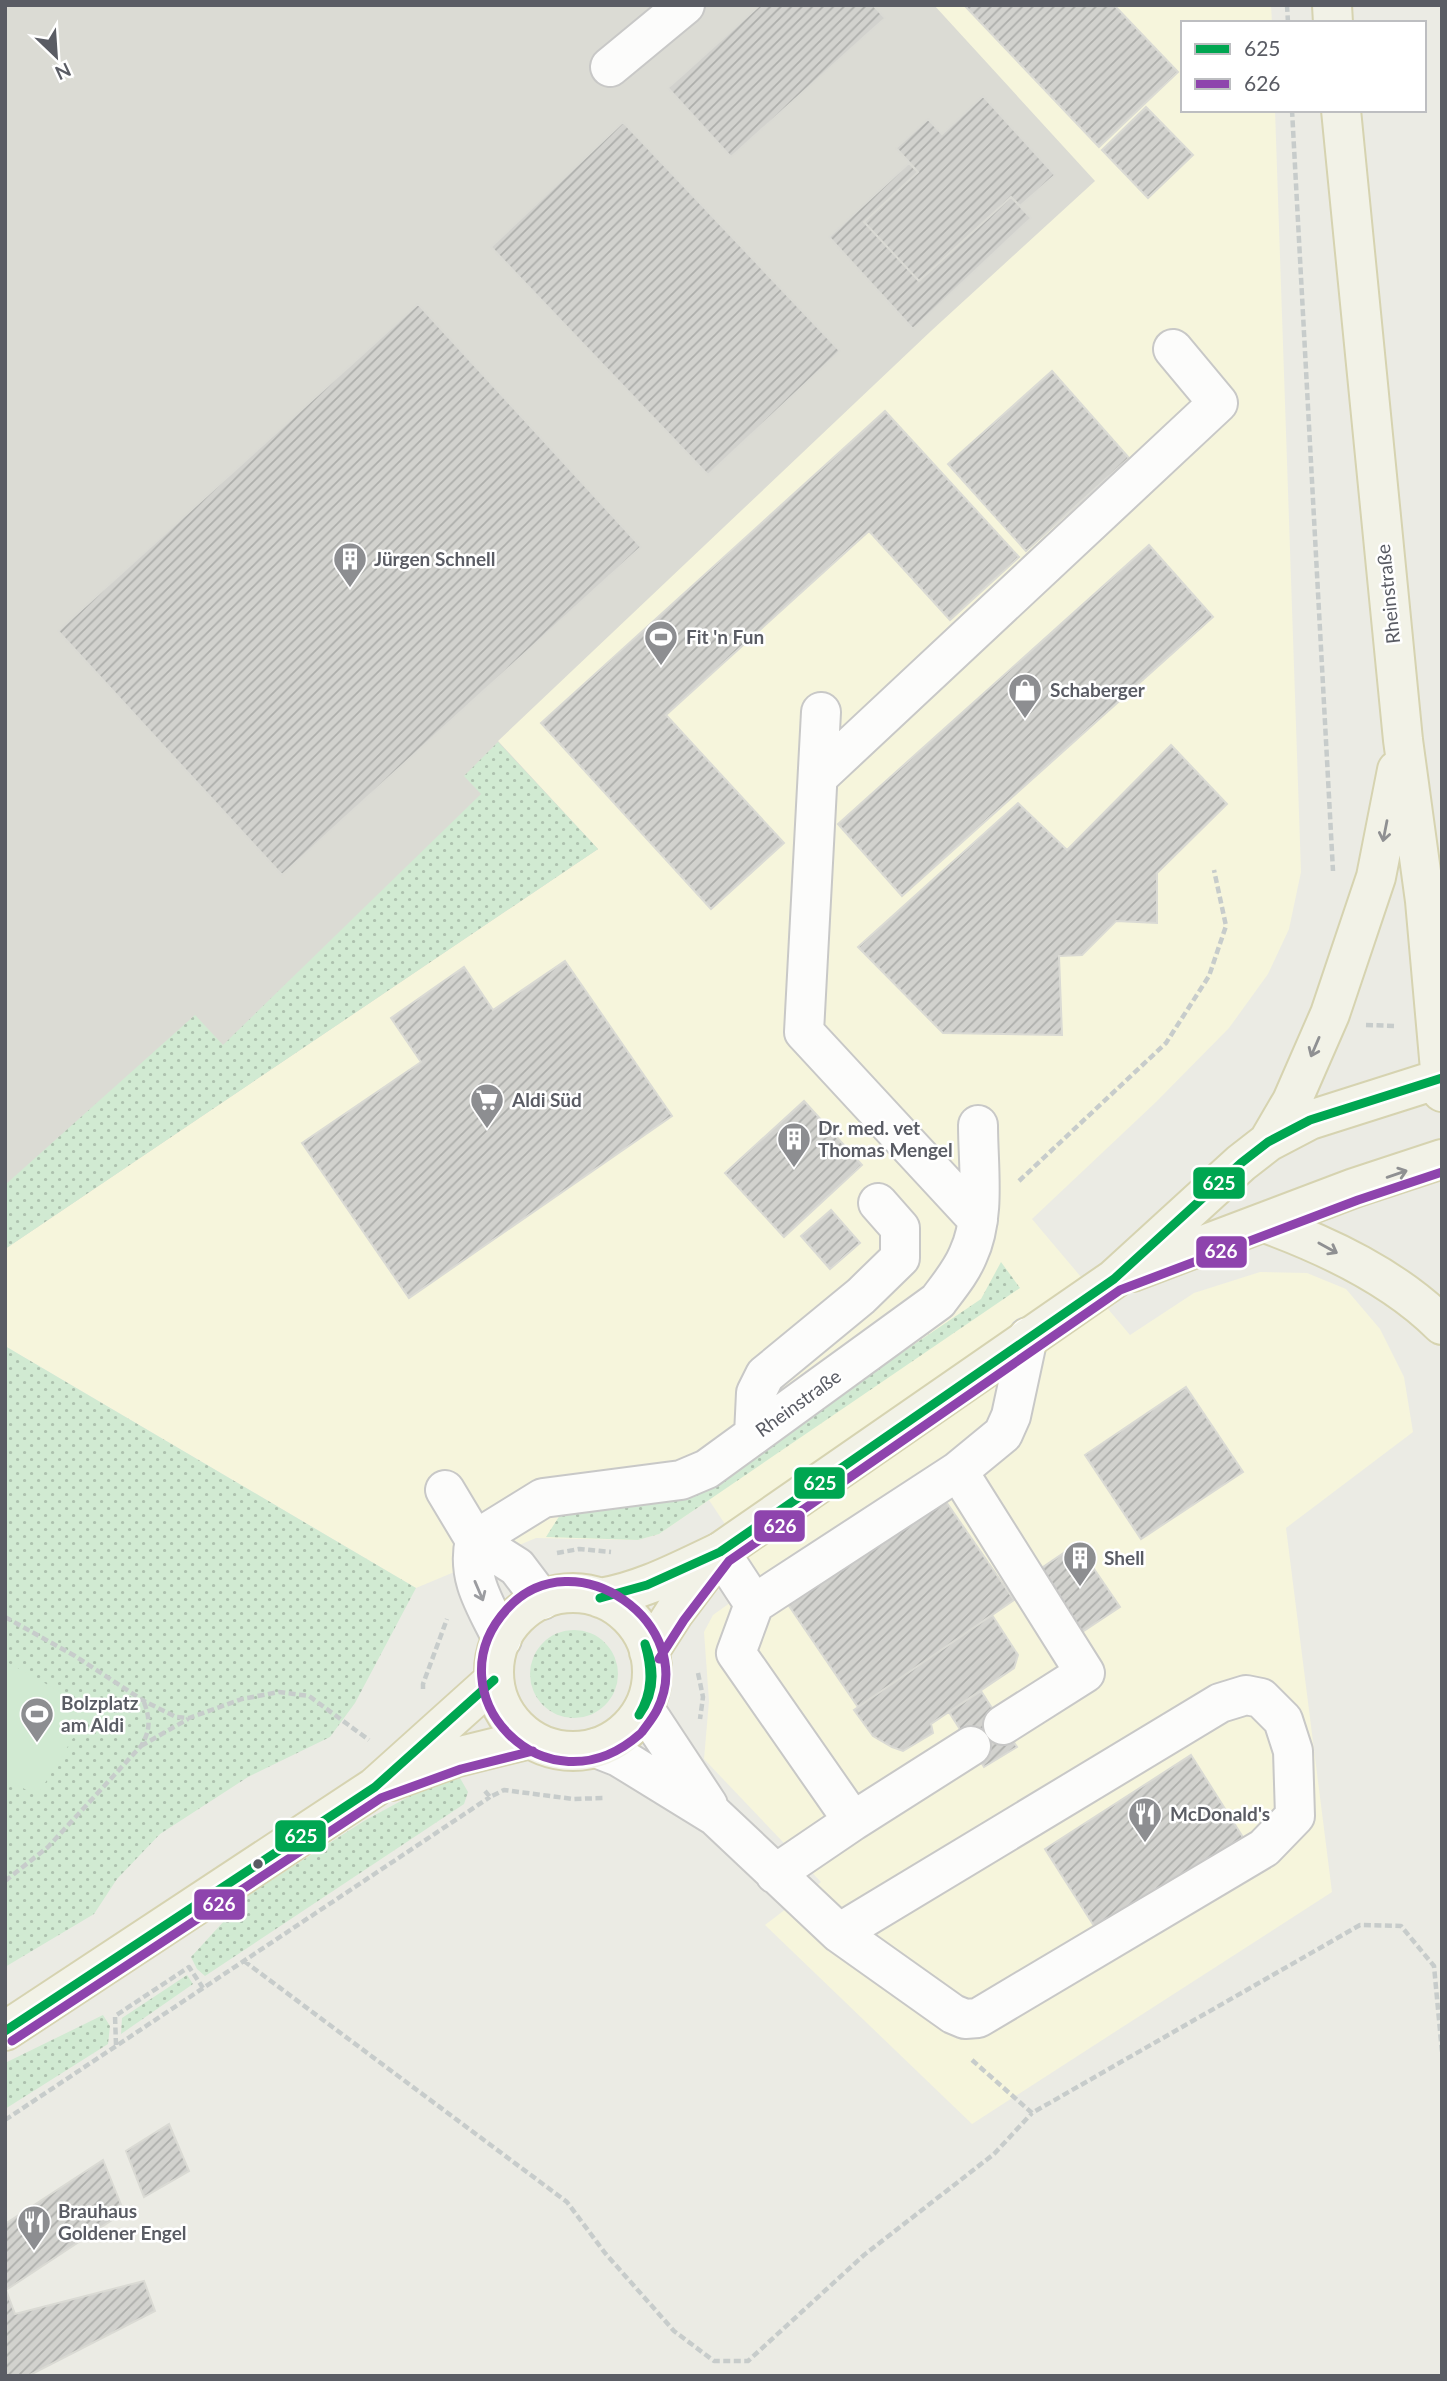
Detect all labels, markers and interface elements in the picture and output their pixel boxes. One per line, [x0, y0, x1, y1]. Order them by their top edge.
north arrow [21, 21, 91, 91]
legend [1181, 21, 1426, 112]
text: 625 [1244, 35, 1281, 60]
text: N [52, 58, 75, 85]
text: 626 [1244, 70, 1281, 95]
building icon: Jürgen Schnell [331, 540, 369, 589]
street label: Rheinstraße [1371, 543, 1404, 645]
place label: Jürgen Schnell [374, 547, 496, 570]
sports icon: Fit 'n Fun [642, 618, 680, 667]
place label: Fit 'n Fun [686, 625, 764, 648]
shop icon: Schaberger [1006, 671, 1044, 720]
place label: Schaberger [1050, 678, 1146, 701]
one-way arrow [1377, 819, 1391, 842]
one-way arrow [1308, 1036, 1321, 1058]
supermarket icon: Aldi Süd [468, 1081, 506, 1130]
place label: Aldi Süd [511, 1088, 582, 1111]
place label: Dr. med. vet Thomas Mengel [818, 1116, 953, 1161]
building icon: Dr. med. vet Thomas Mengel [775, 1120, 813, 1169]
line badge: 625 [1192, 1166, 1246, 1200]
one-way arrow [1386, 1167, 1408, 1179]
text: 625 [1202, 1171, 1236, 1194]
line badge: 626 [1195, 1235, 1248, 1269]
text: 626 [1204, 1239, 1238, 1262]
one-way arrow [1317, 1241, 1337, 1255]
street label: Rheinstraße [751, 1364, 845, 1441]
line badge: 625 [793, 1466, 846, 1500]
text: 625 [803, 1471, 837, 1494]
line badge: 626 [753, 1509, 806, 1543]
text: 626 [763, 1514, 797, 1537]
building icon: Shell [1061, 1539, 1099, 1588]
place label: Shell [1104, 1546, 1145, 1569]
one-way arrow [474, 1580, 487, 1602]
place label: Bolzplatz am Aldi [61, 1691, 139, 1736]
sports icon: Bolzplatz am Aldi [18, 1695, 56, 1744]
restaurant icon: McDonald's [1126, 1795, 1164, 1844]
place label: McDonald's [1170, 1802, 1270, 1825]
line badge: 625 [274, 1819, 327, 1853]
text: 625 [284, 1824, 318, 1847]
unlabelled marker [251, 1857, 265, 1871]
line badge: 626 [193, 1888, 246, 1921]
text: 626 [202, 1892, 236, 1915]
place label: Brauhaus Goldener Engel [58, 2199, 187, 2244]
restaurant icon: Brauhaus Goldener Engel [15, 2203, 53, 2252]

